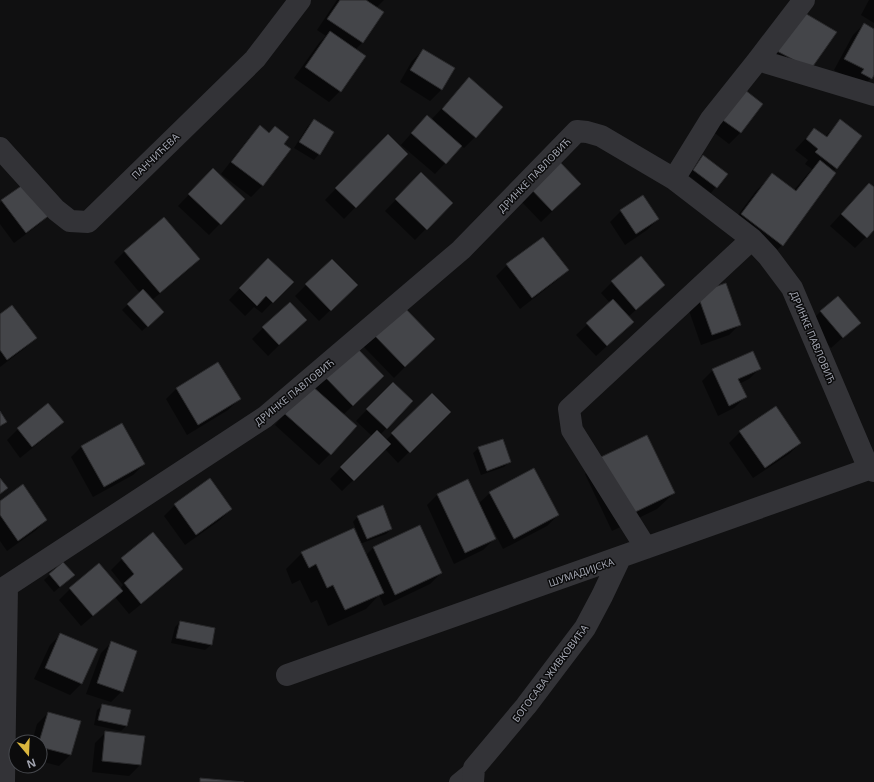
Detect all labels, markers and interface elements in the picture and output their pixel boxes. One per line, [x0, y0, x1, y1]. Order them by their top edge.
street label: ПАНЧИЋЕВА [128, 129, 182, 182]
street label: ДРИНКЕ ПАВЛОВИЋ [495, 135, 573, 215]
street label: ДРИНКЕ ПАВЛОВИЋ [787, 289, 839, 385]
street label: ДРИНКЕ ПАВЛОВИЋ [251, 355, 337, 429]
street label: ШУМАДИЈСКА [546, 554, 616, 590]
street label: БОГОСАВА ЖИВКОВИЋА [509, 621, 592, 725]
north arrow [8, 734, 48, 774]
text: N [25, 755, 38, 772]

